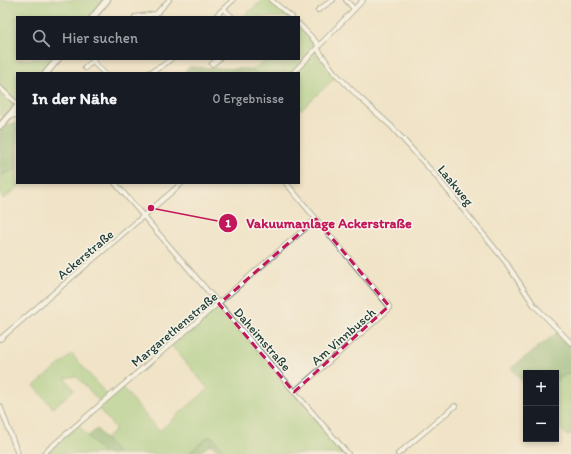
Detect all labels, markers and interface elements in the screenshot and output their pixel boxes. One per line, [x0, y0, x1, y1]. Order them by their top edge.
search box [16, 16, 300, 60]
icon: search [30, 27, 52, 49]
text: Hier suchen [62, 29, 138, 47]
text: In der Nähe [32, 88, 117, 108]
text: 0 Ergebnisse [213, 91, 284, 106]
street label: Laakweg [435, 162, 477, 209]
callout: Vakuumanlage Ackerstraße [218, 210, 421, 236]
text: Vakuumanlage Ackerstraße [246, 215, 412, 232]
text: 1 [225, 216, 231, 230]
street label: Ackerstraße [54, 227, 117, 282]
street label: Margarethenstraße [128, 289, 221, 370]
street label: Am Vinnbusch [308, 304, 379, 368]
street label: Daheimstraße [231, 305, 294, 374]
map controls [523, 370, 559, 442]
button: + [523, 370, 559, 406]
button: − [523, 406, 559, 442]

